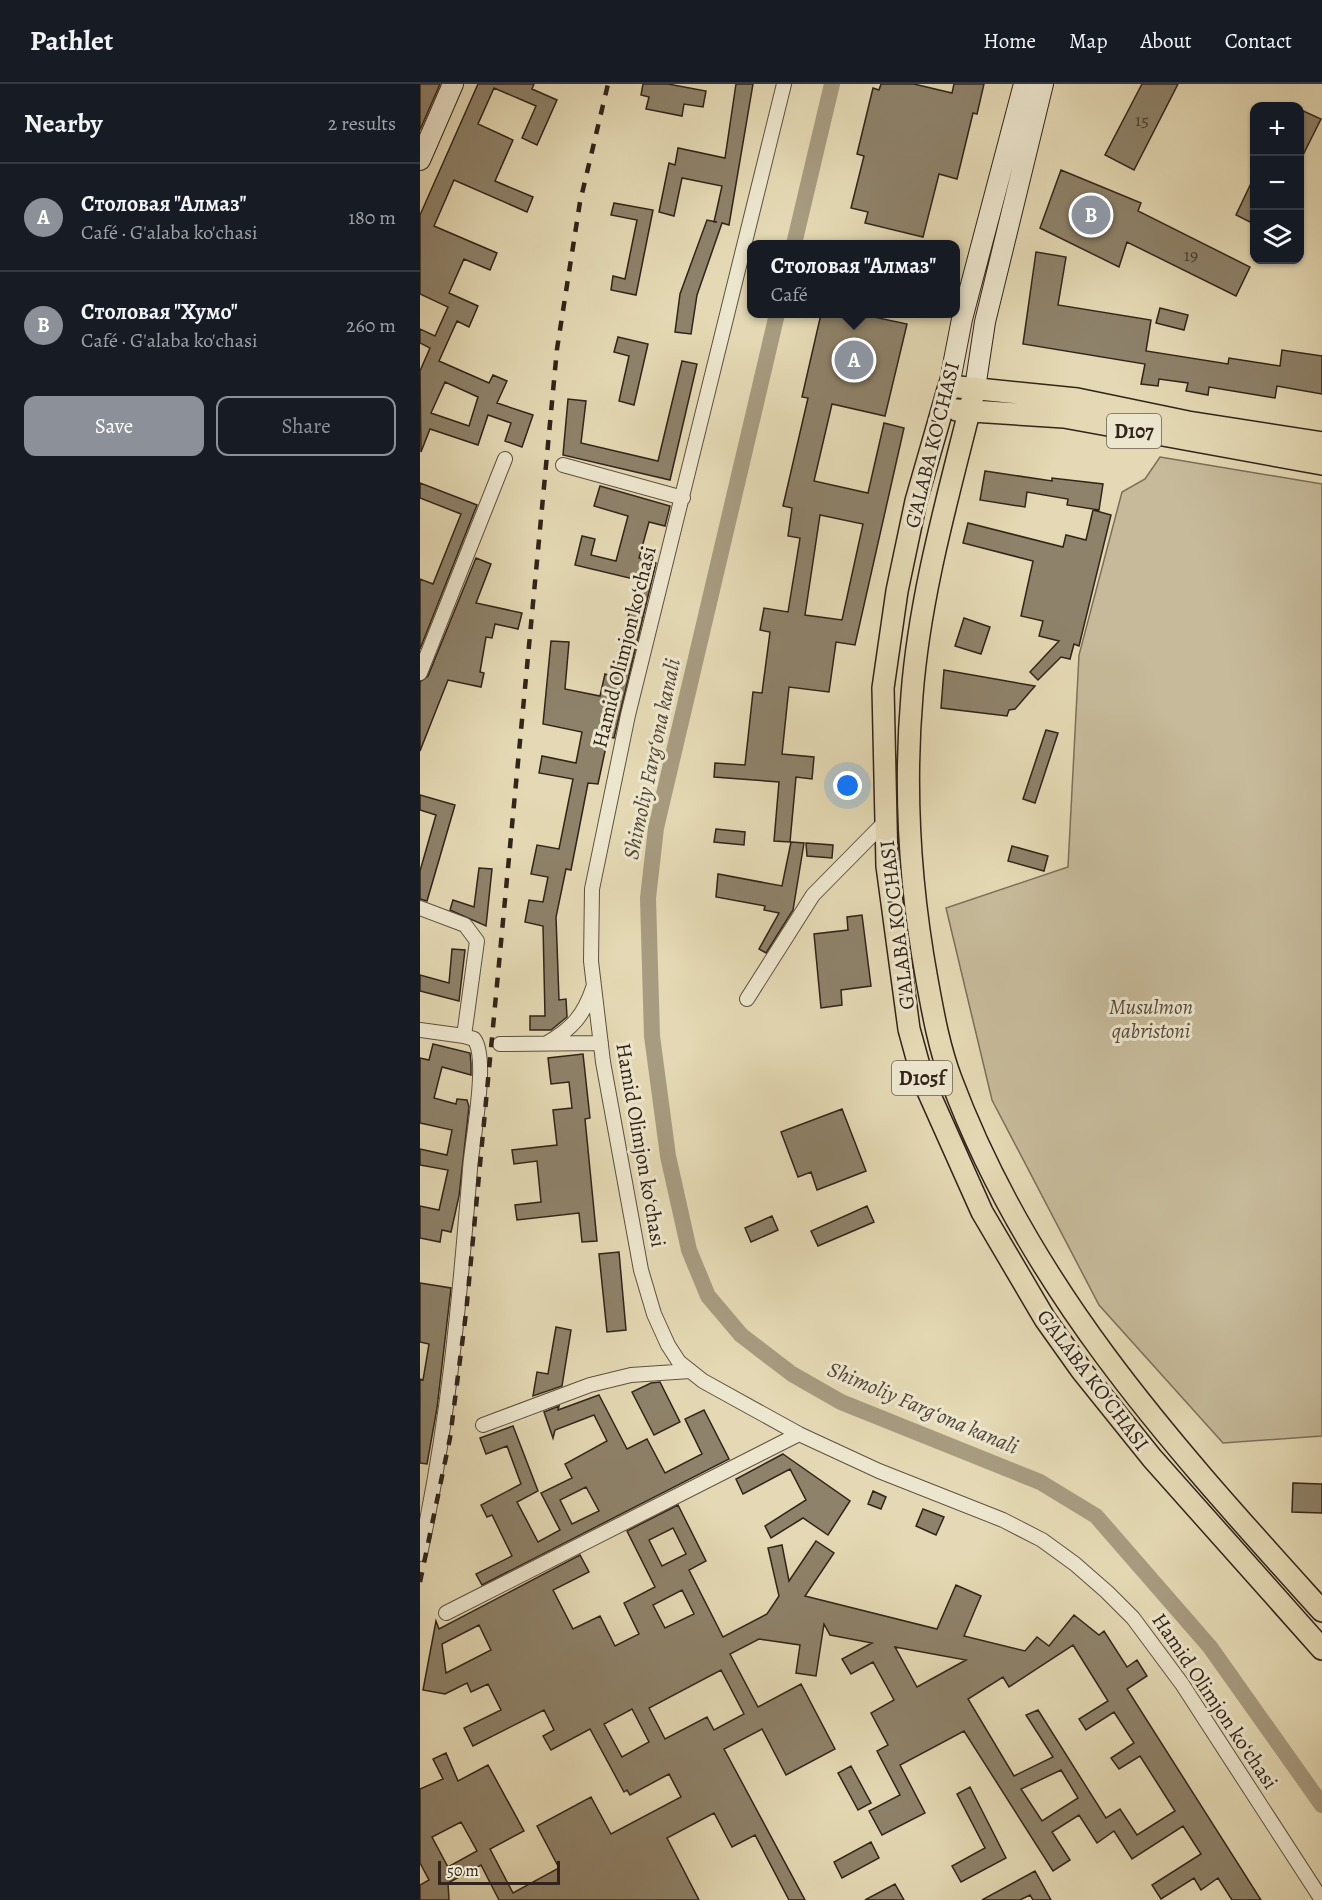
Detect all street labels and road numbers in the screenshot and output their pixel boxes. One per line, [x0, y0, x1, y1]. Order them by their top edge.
street label: G'ALABA KO'CHASI [898, 359, 966, 531]
road number: D107 [1107, 414, 1161, 448]
street label: Hamid Olimjon koʻchasi [585, 543, 663, 751]
street label: G'ALABA KO'CHASI [873, 839, 921, 1011]
street label: Hamid Olimjon koʻchasi [609, 1041, 673, 1249]
road number: D105f [892, 1061, 952, 1095]
street label: G'ALABA KO'CHASI [1031, 1304, 1155, 1456]
street label: Hamid Olimjon koʻchasi [1146, 1607, 1284, 1795]

